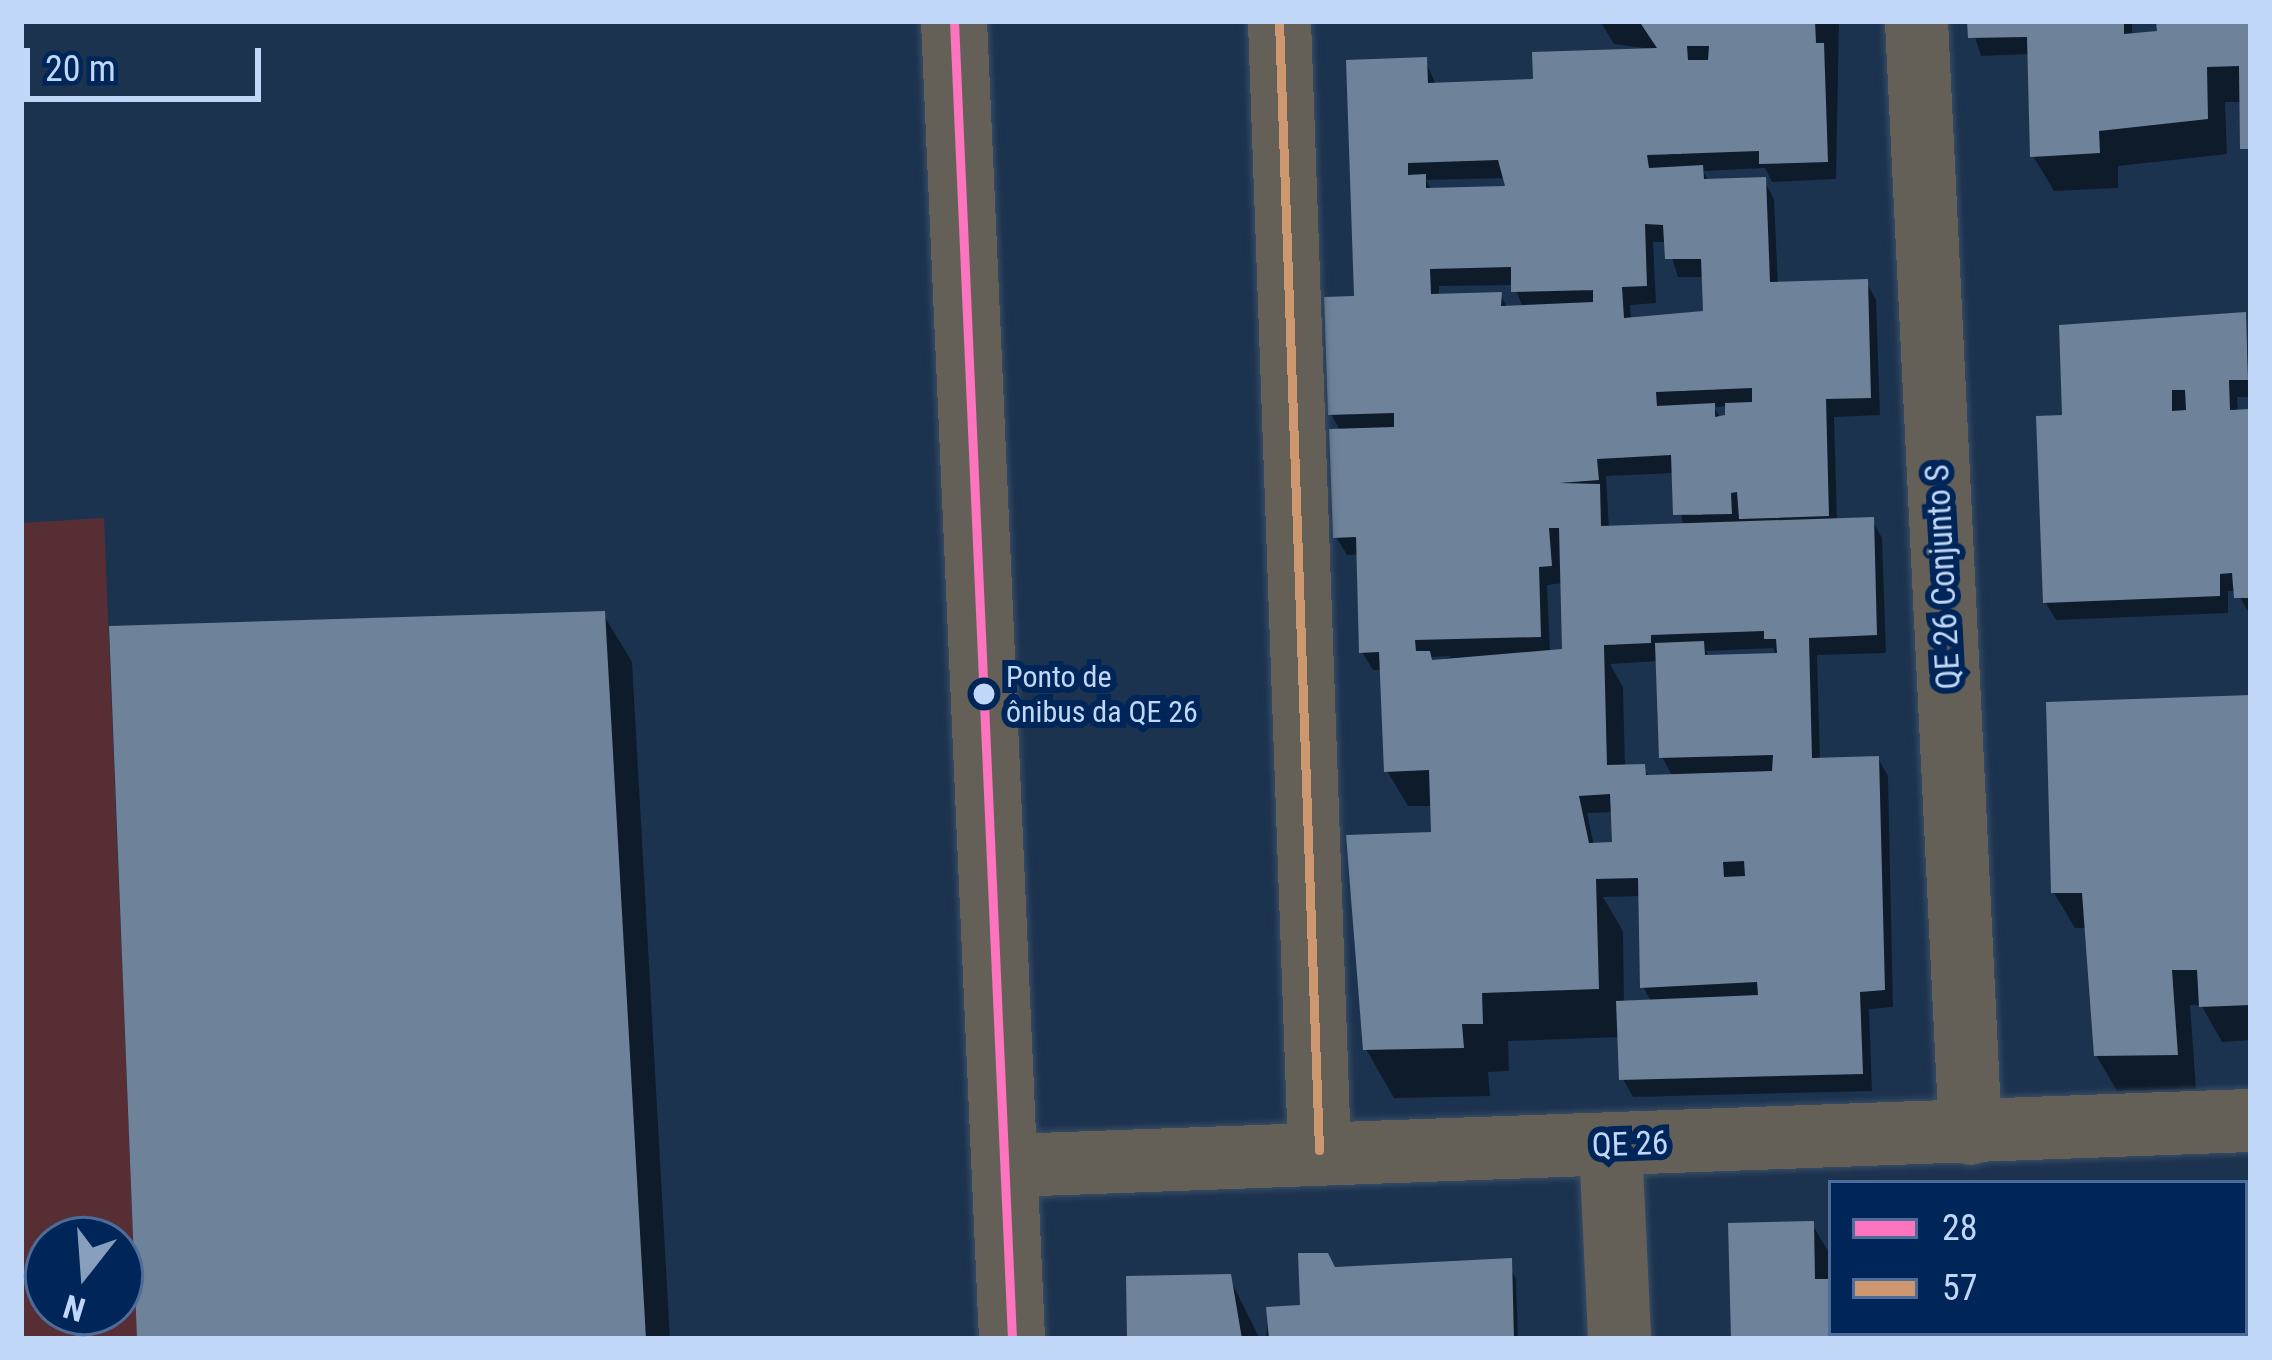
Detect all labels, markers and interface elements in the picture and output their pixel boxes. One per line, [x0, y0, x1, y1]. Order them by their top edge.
scale bar [30, 24, 267, 98]
text: 20 m [45, 48, 116, 90]
street label: QE 26 Conjunto S [1917, 463, 1969, 691]
place label: Ponto de ônibus da QE 26 [1006, 659, 1198, 730]
marker: Ponto de ônibus da QE 26 [973, 683, 995, 705]
street label: QE 26 [1591, 1123, 1669, 1165]
legend [1828, 1180, 2248, 1336]
text: 28 [1942, 1207, 1978, 1249]
north arrow [24, 1216, 144, 1336]
text: 57 [1942, 1267, 1978, 1309]
text: N [59, 1286, 90, 1330]

